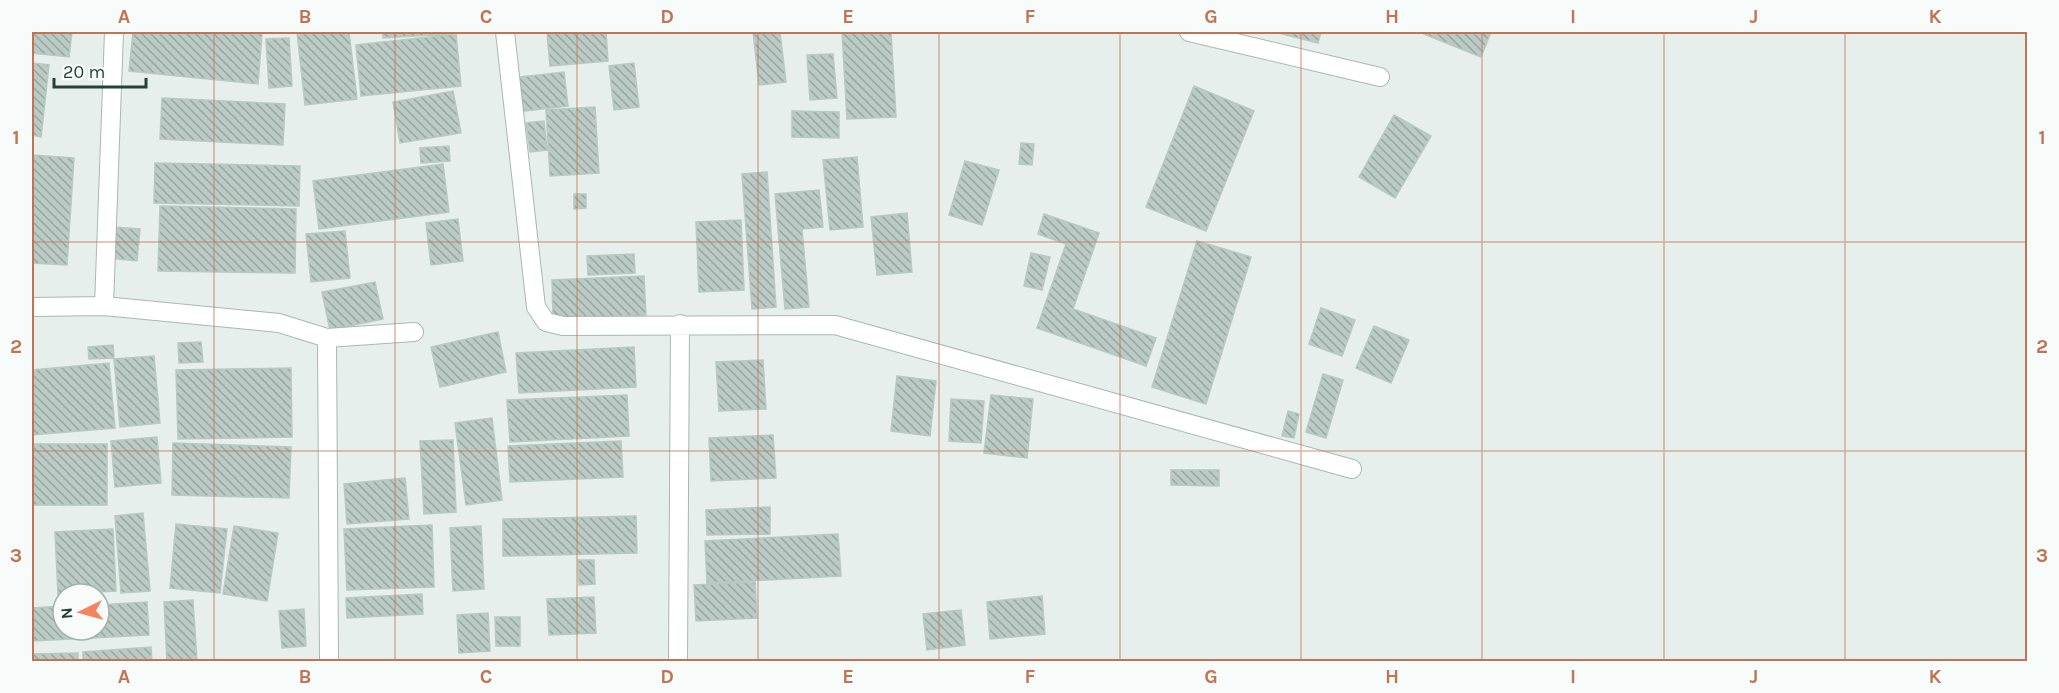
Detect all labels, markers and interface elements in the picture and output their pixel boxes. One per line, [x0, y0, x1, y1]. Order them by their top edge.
text: A [118, 5, 131, 28]
text: B [299, 5, 311, 28]
text: C [480, 5, 492, 28]
text: D [660, 5, 674, 28]
text: E [842, 5, 854, 28]
text: F [1025, 5, 1036, 28]
text: G [1204, 5, 1218, 28]
text: H [1385, 5, 1399, 28]
text: I [1570, 5, 1576, 28]
text: J [1750, 5, 1758, 28]
text: K [1928, 5, 1942, 28]
scale bar [54, 51, 146, 89]
text: 20 m [63, 61, 105, 83]
text: 1 [12, 126, 20, 149]
text: 1 [2038, 126, 2046, 149]
text: 2 [10, 335, 22, 358]
text: 2 [2036, 335, 2048, 358]
text: 3 [10, 544, 22, 567]
text: 3 [2036, 544, 2048, 567]
north arrow [51, 582, 111, 642]
text: N [57, 607, 77, 620]
text: A [118, 665, 131, 688]
text: B [299, 665, 311, 688]
text: C [480, 665, 492, 688]
text: D [660, 665, 674, 688]
text: E [842, 665, 854, 688]
text: F [1025, 665, 1036, 688]
text: G [1204, 665, 1218, 688]
text: H [1385, 665, 1399, 688]
text: I [1570, 665, 1576, 688]
text: J [1750, 665, 1758, 688]
text: K [1928, 665, 1942, 688]

